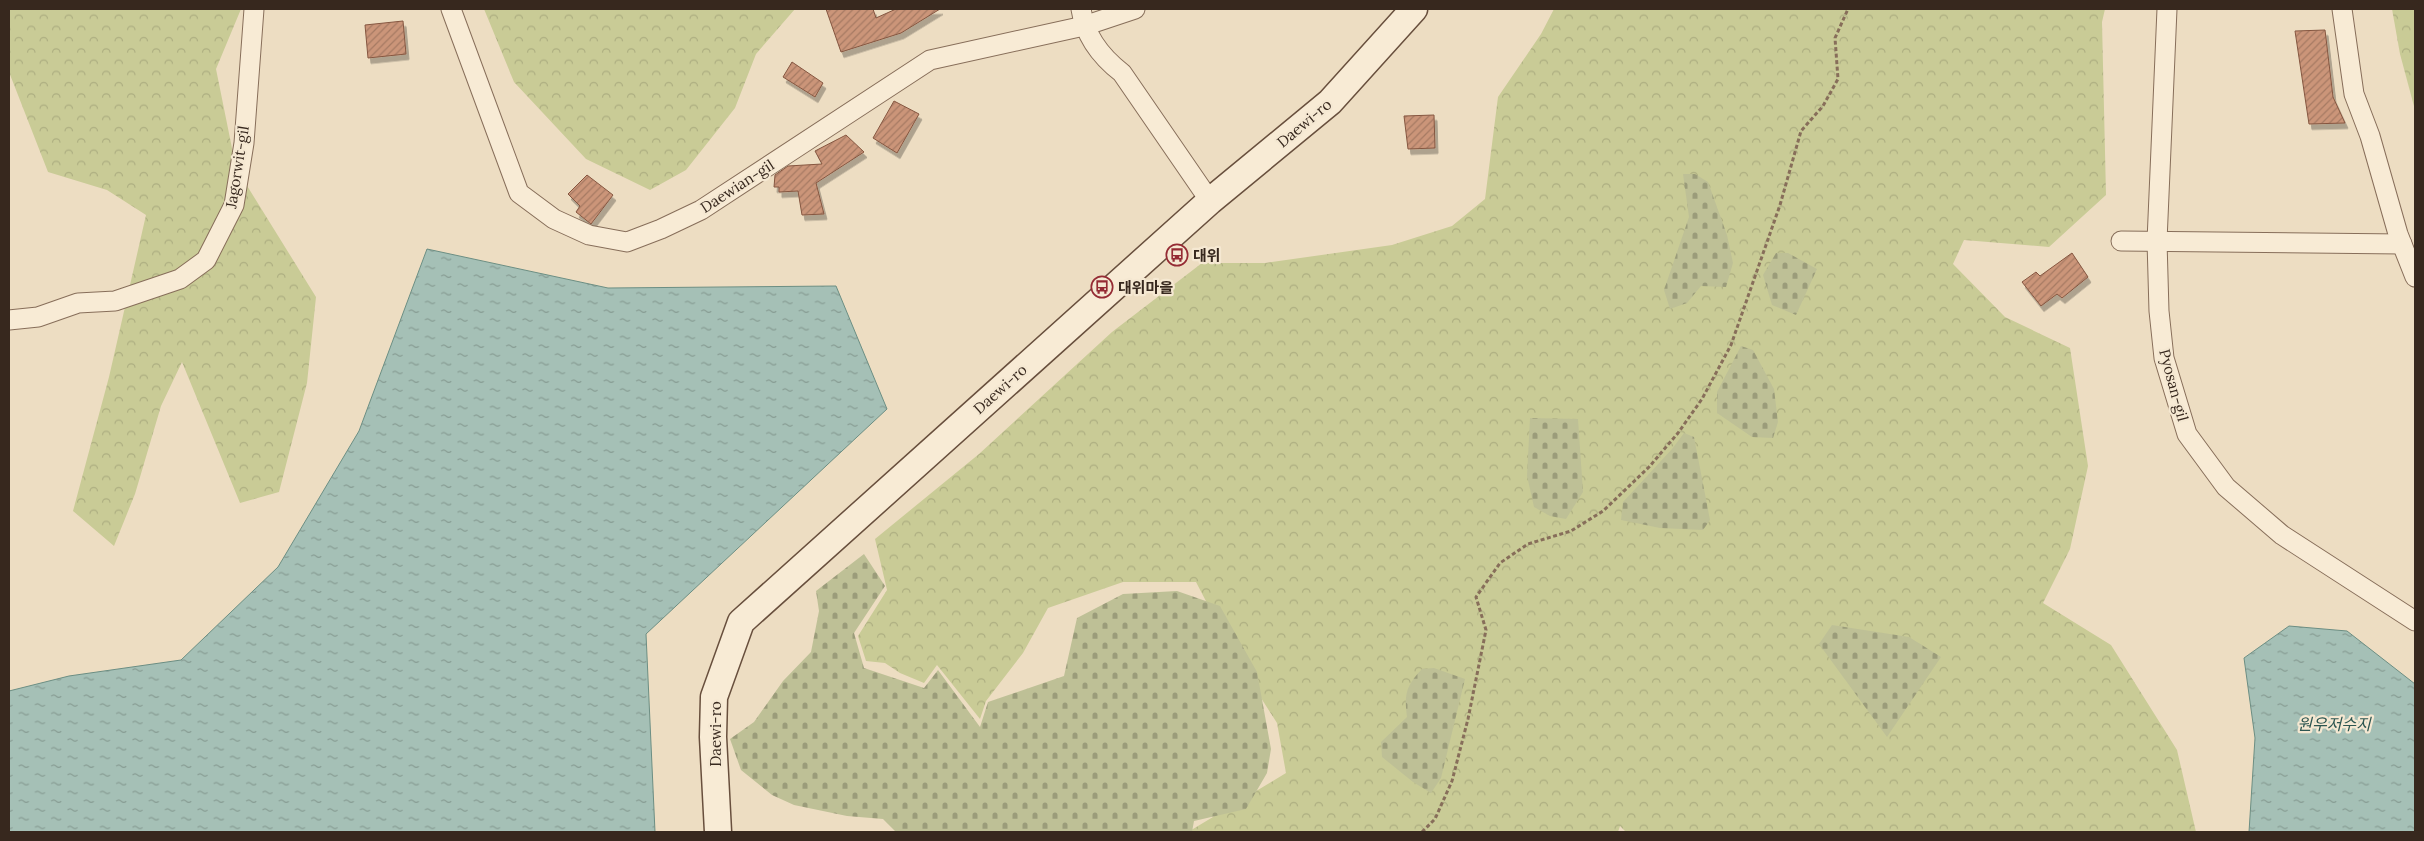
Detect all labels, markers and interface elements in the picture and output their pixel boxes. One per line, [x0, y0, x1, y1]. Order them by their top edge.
street label: Daewi-ro [1273, 94, 1335, 151]
street label: Jagorwit-gil [221, 124, 253, 211]
street label: Daewian-gil [696, 155, 778, 217]
bus stop icon: 대위 [1165, 243, 1189, 267]
place label: 대위 [1193, 246, 1221, 265]
bus stop icon: 대위마을 [1090, 275, 1114, 299]
place label: 대위마을 [1118, 278, 1173, 297]
street label: Pyosan-gil [2155, 347, 2193, 423]
street label: Daewi-ro [969, 360, 1031, 418]
street label: Daewi-ro [706, 701, 725, 767]
water label: 원우저수지 [2297, 714, 2372, 734]

